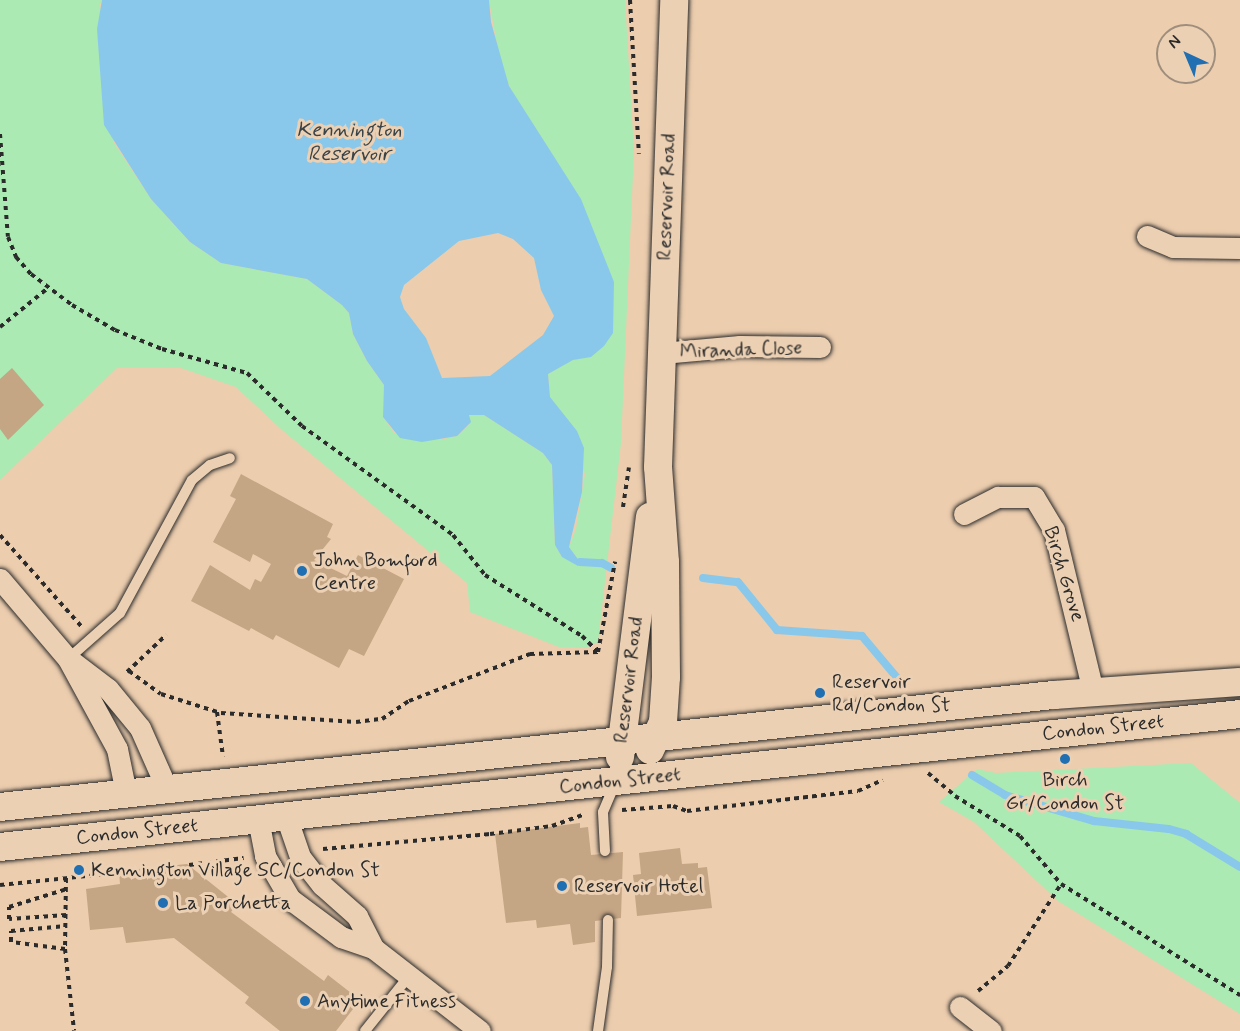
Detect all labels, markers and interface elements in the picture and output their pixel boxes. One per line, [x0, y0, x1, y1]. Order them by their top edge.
north arrow [1156, 24, 1216, 84]
text: N [1163, 31, 1186, 53]
water label: Kennington Reservoir [296, 117, 402, 167]
street label: Reservoir Road [653, 135, 681, 259]
street label: Miranda Close [678, 336, 804, 364]
street label: Birch Grove [1038, 523, 1090, 625]
place label: John Bomford Centre [314, 548, 437, 595]
marker: John Bomford Centre [295, 564, 309, 578]
street label: Reservoir Road [610, 617, 648, 743]
place label: Reservoir Rd/Condon St [832, 670, 949, 717]
marker: Reservoir Rd/Condon St [813, 686, 827, 700]
street label: Condon Street [1039, 710, 1167, 746]
marker: Birch Gr/Condon St [1058, 752, 1072, 766]
street label: Condon Street [556, 763, 684, 799]
place label: Birch Gr/Condon St [1007, 768, 1123, 815]
street label: Condon Street [73, 814, 201, 850]
place label: Kennington Village SC/Condon St [91, 858, 375, 882]
marker: Kennington Village SC/Condon St [72, 863, 86, 877]
place label: Reservoir Hotel [574, 874, 699, 898]
marker: Reservoir Hotel [555, 879, 569, 893]
place label: La Porchetta [175, 891, 288, 915]
marker: La Porchetta [156, 896, 170, 910]
place label: Anytime Fitness [317, 989, 459, 1013]
marker: Anytime Fitness [298, 994, 312, 1008]

